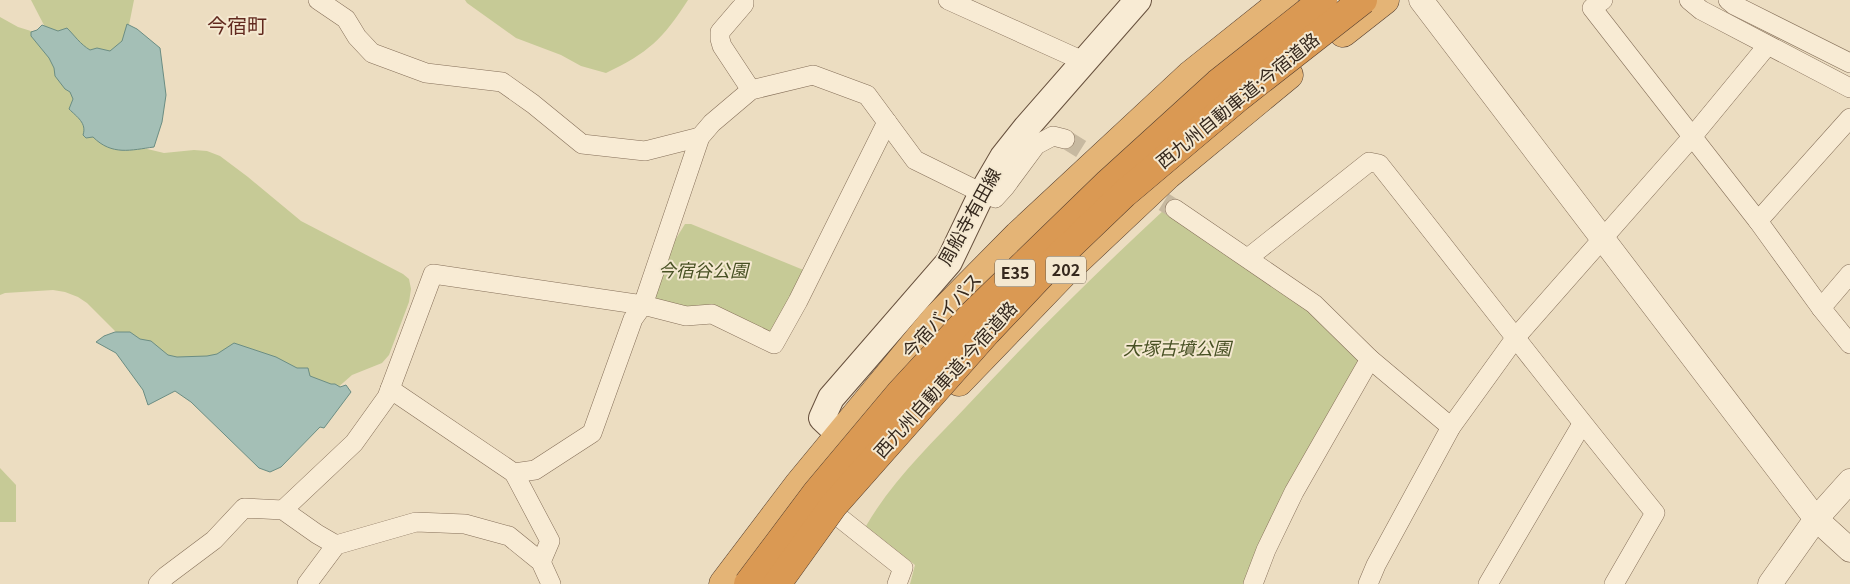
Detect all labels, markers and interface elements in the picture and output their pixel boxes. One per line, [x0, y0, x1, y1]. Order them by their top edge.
district label: 今宿町 [207, 10, 267, 39]
street label: 西九州自動車道;今宿道路 [1150, 25, 1324, 173]
street label: 周船寺有田線 [931, 162, 1006, 270]
park label: 今宿谷公園 [658, 256, 751, 282]
road number: 202 [1046, 256, 1086, 284]
road number: E35 [995, 260, 1035, 286]
street label: 今宿バイパス [895, 266, 986, 363]
street label: 西九州自動車道;今宿道路 [867, 295, 1022, 463]
park label: 大塚古墳公園 [1123, 334, 1234, 360]

